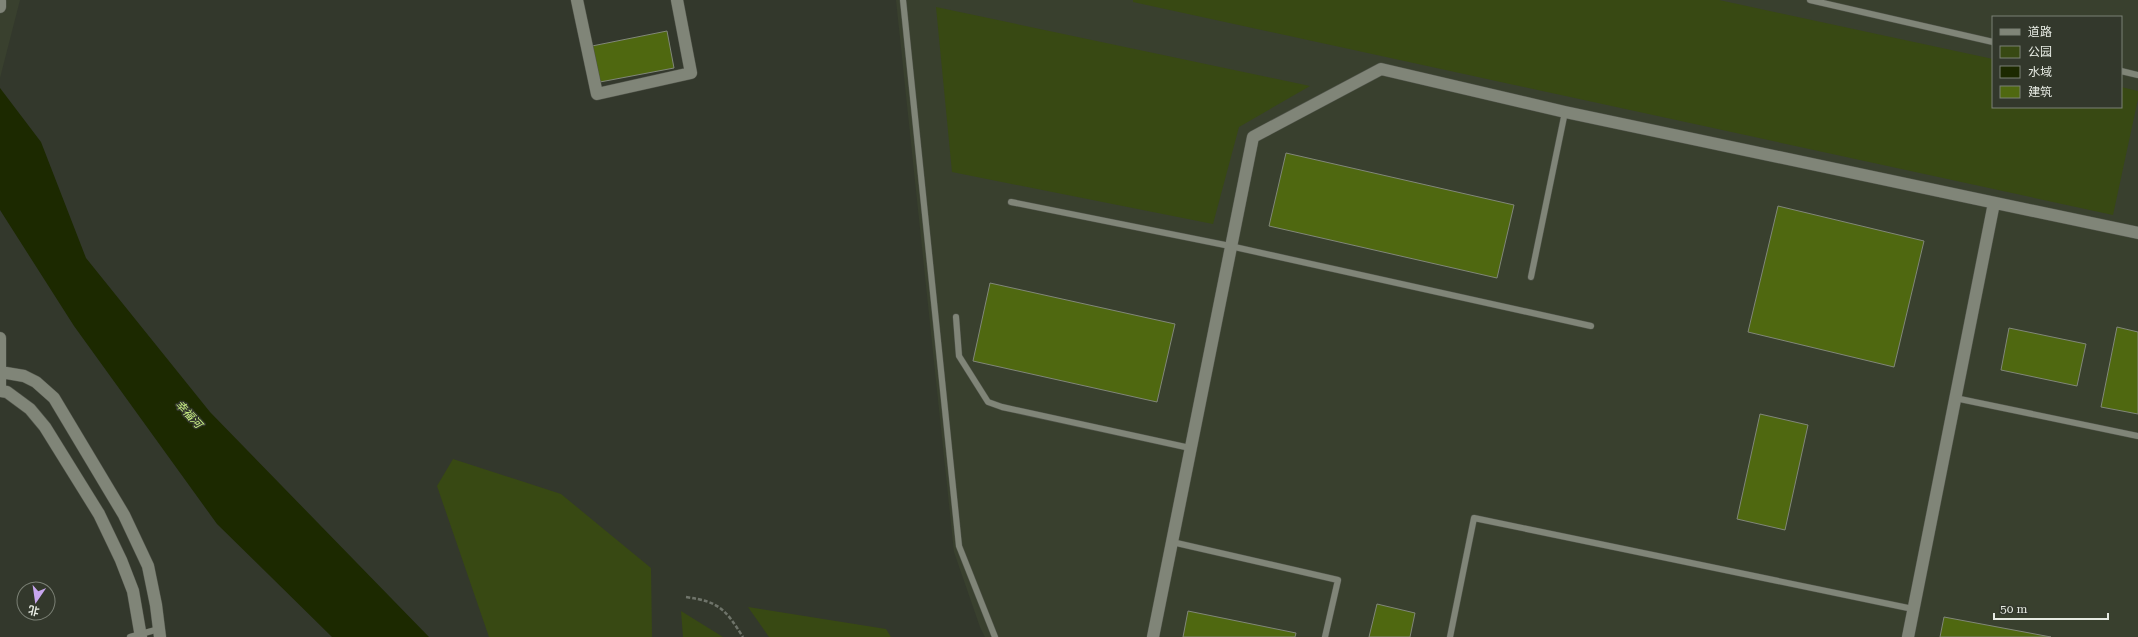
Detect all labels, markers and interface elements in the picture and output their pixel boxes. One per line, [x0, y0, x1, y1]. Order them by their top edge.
legend [1992, 16, 2122, 108]
text: 道路 [2028, 25, 2052, 39]
text: 公园 [2028, 45, 2052, 59]
text: 水域 [2028, 65, 2052, 79]
text: 建筑 [2028, 85, 2052, 99]
water label: 幸福河 [173, 398, 206, 432]
north arrow [16, 581, 56, 621]
scale bar [1994, 595, 2108, 621]
text: 50 m [2000, 602, 2027, 616]
text: 北 [27, 603, 41, 618]

